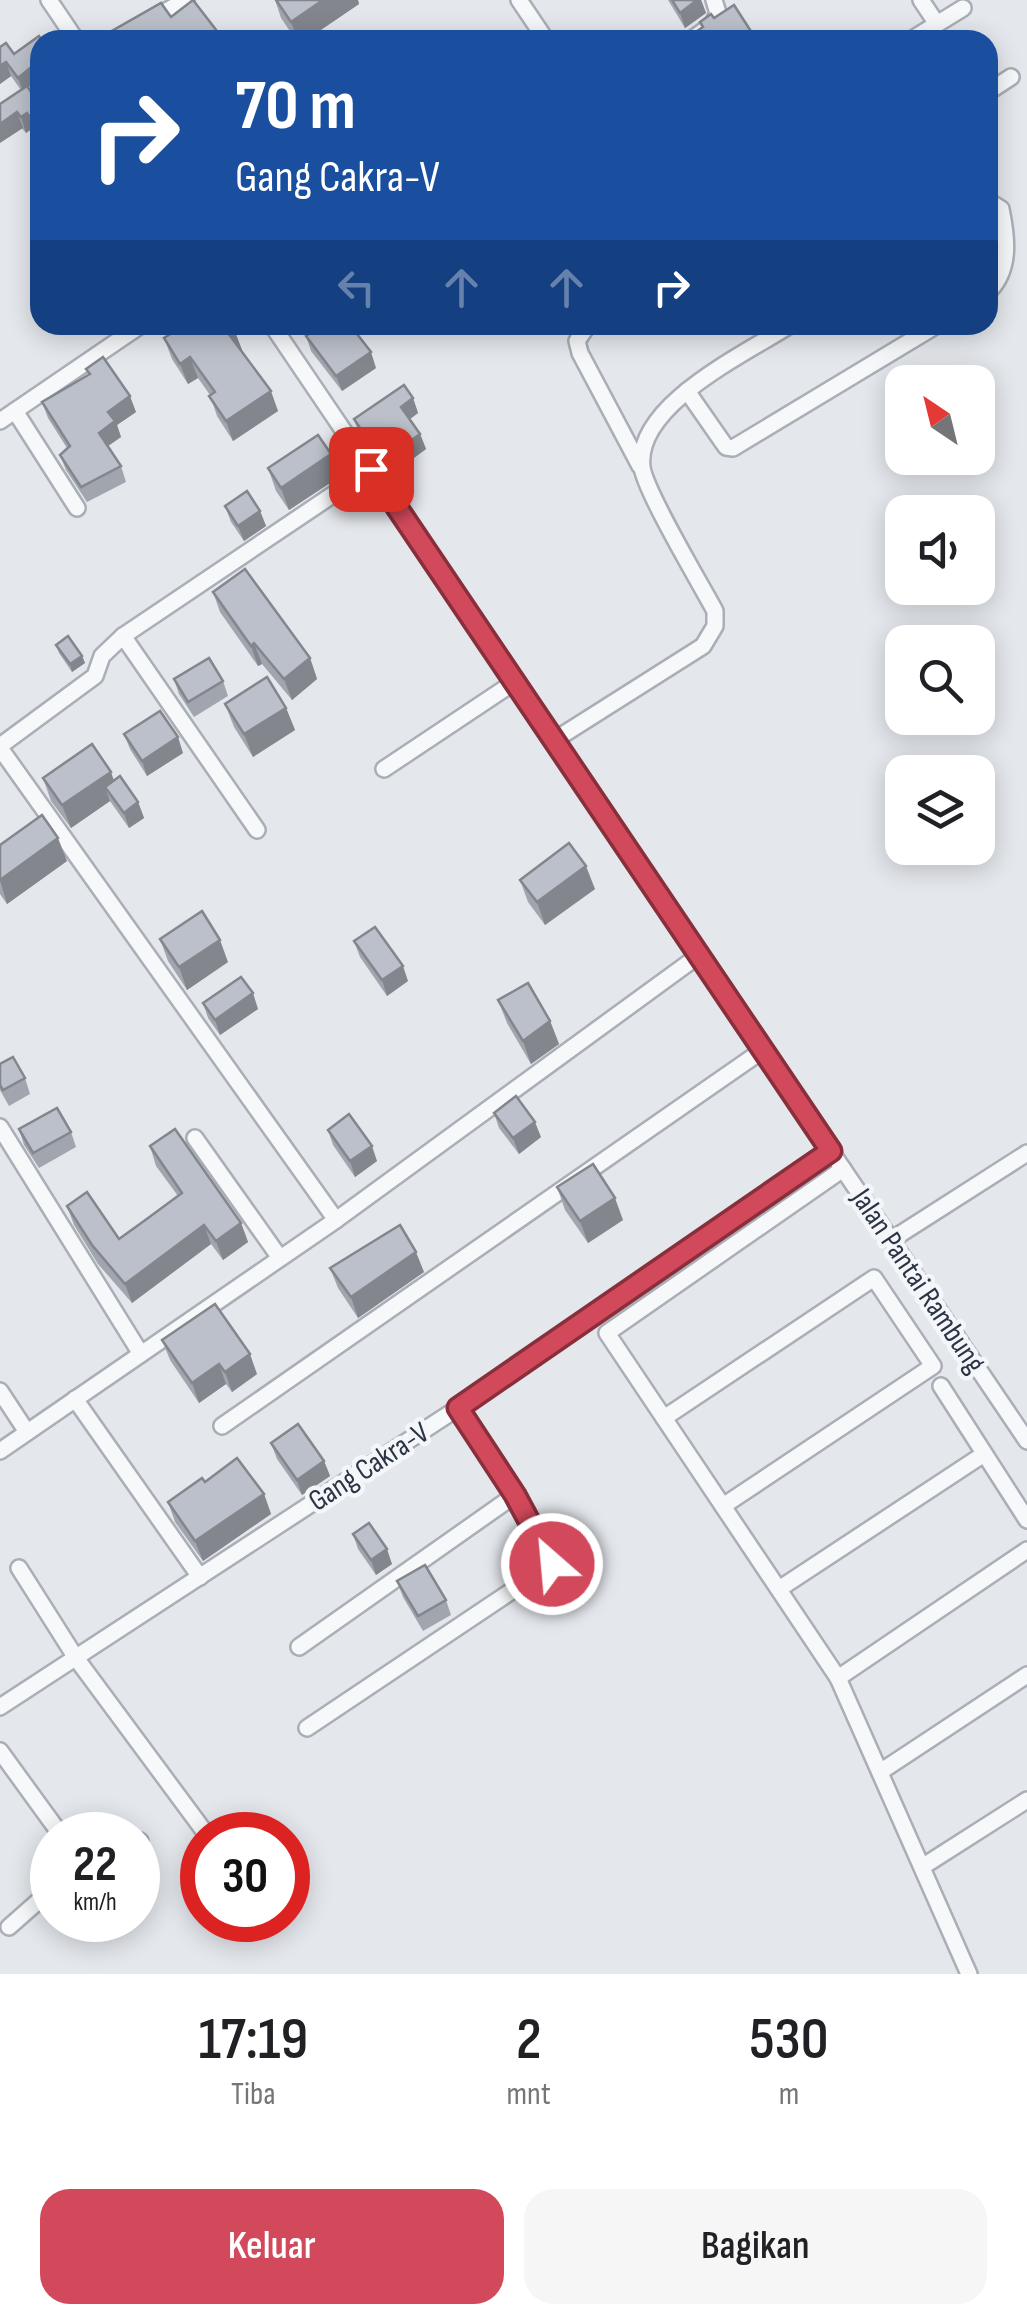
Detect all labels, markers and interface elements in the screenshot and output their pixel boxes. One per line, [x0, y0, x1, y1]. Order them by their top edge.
text: 70 m [235, 65, 356, 149]
icon: right [70, 70, 200, 200]
text: Gang Cakra-V [235, 150, 440, 205]
icon: left [329, 260, 384, 315]
icon: ahead [434, 260, 489, 315]
icon: ahead [539, 260, 594, 315]
icon: right [644, 260, 699, 315]
north arrow [885, 365, 995, 475]
map controls [885, 365, 995, 865]
pin [329, 427, 414, 512]
icon: arrive [344, 442, 399, 497]
button: sound [885, 495, 995, 605]
button: search [885, 625, 995, 735]
button: layers [885, 755, 995, 865]
street label: Jalan Pantai Rambung [843, 1181, 993, 1380]
street label: Gang Cakra-V [302, 1414, 436, 1519]
position arrow [500, 1512, 604, 1616]
speed limit sign: 30 [180, 1812, 310, 1942]
text: 22 [73, 1835, 117, 1895]
text: km/h [73, 1887, 117, 1918]
text: 17:19 [198, 2004, 308, 2076]
text: 2 [516, 2004, 542, 2076]
text: 530 [749, 2004, 829, 2076]
text: Tiba [231, 2075, 276, 2114]
text: mnt [507, 2075, 551, 2114]
text: m [779, 2075, 799, 2114]
button: Keluar [40, 2189, 504, 2304]
button: Bagikan [524, 2189, 987, 2304]

